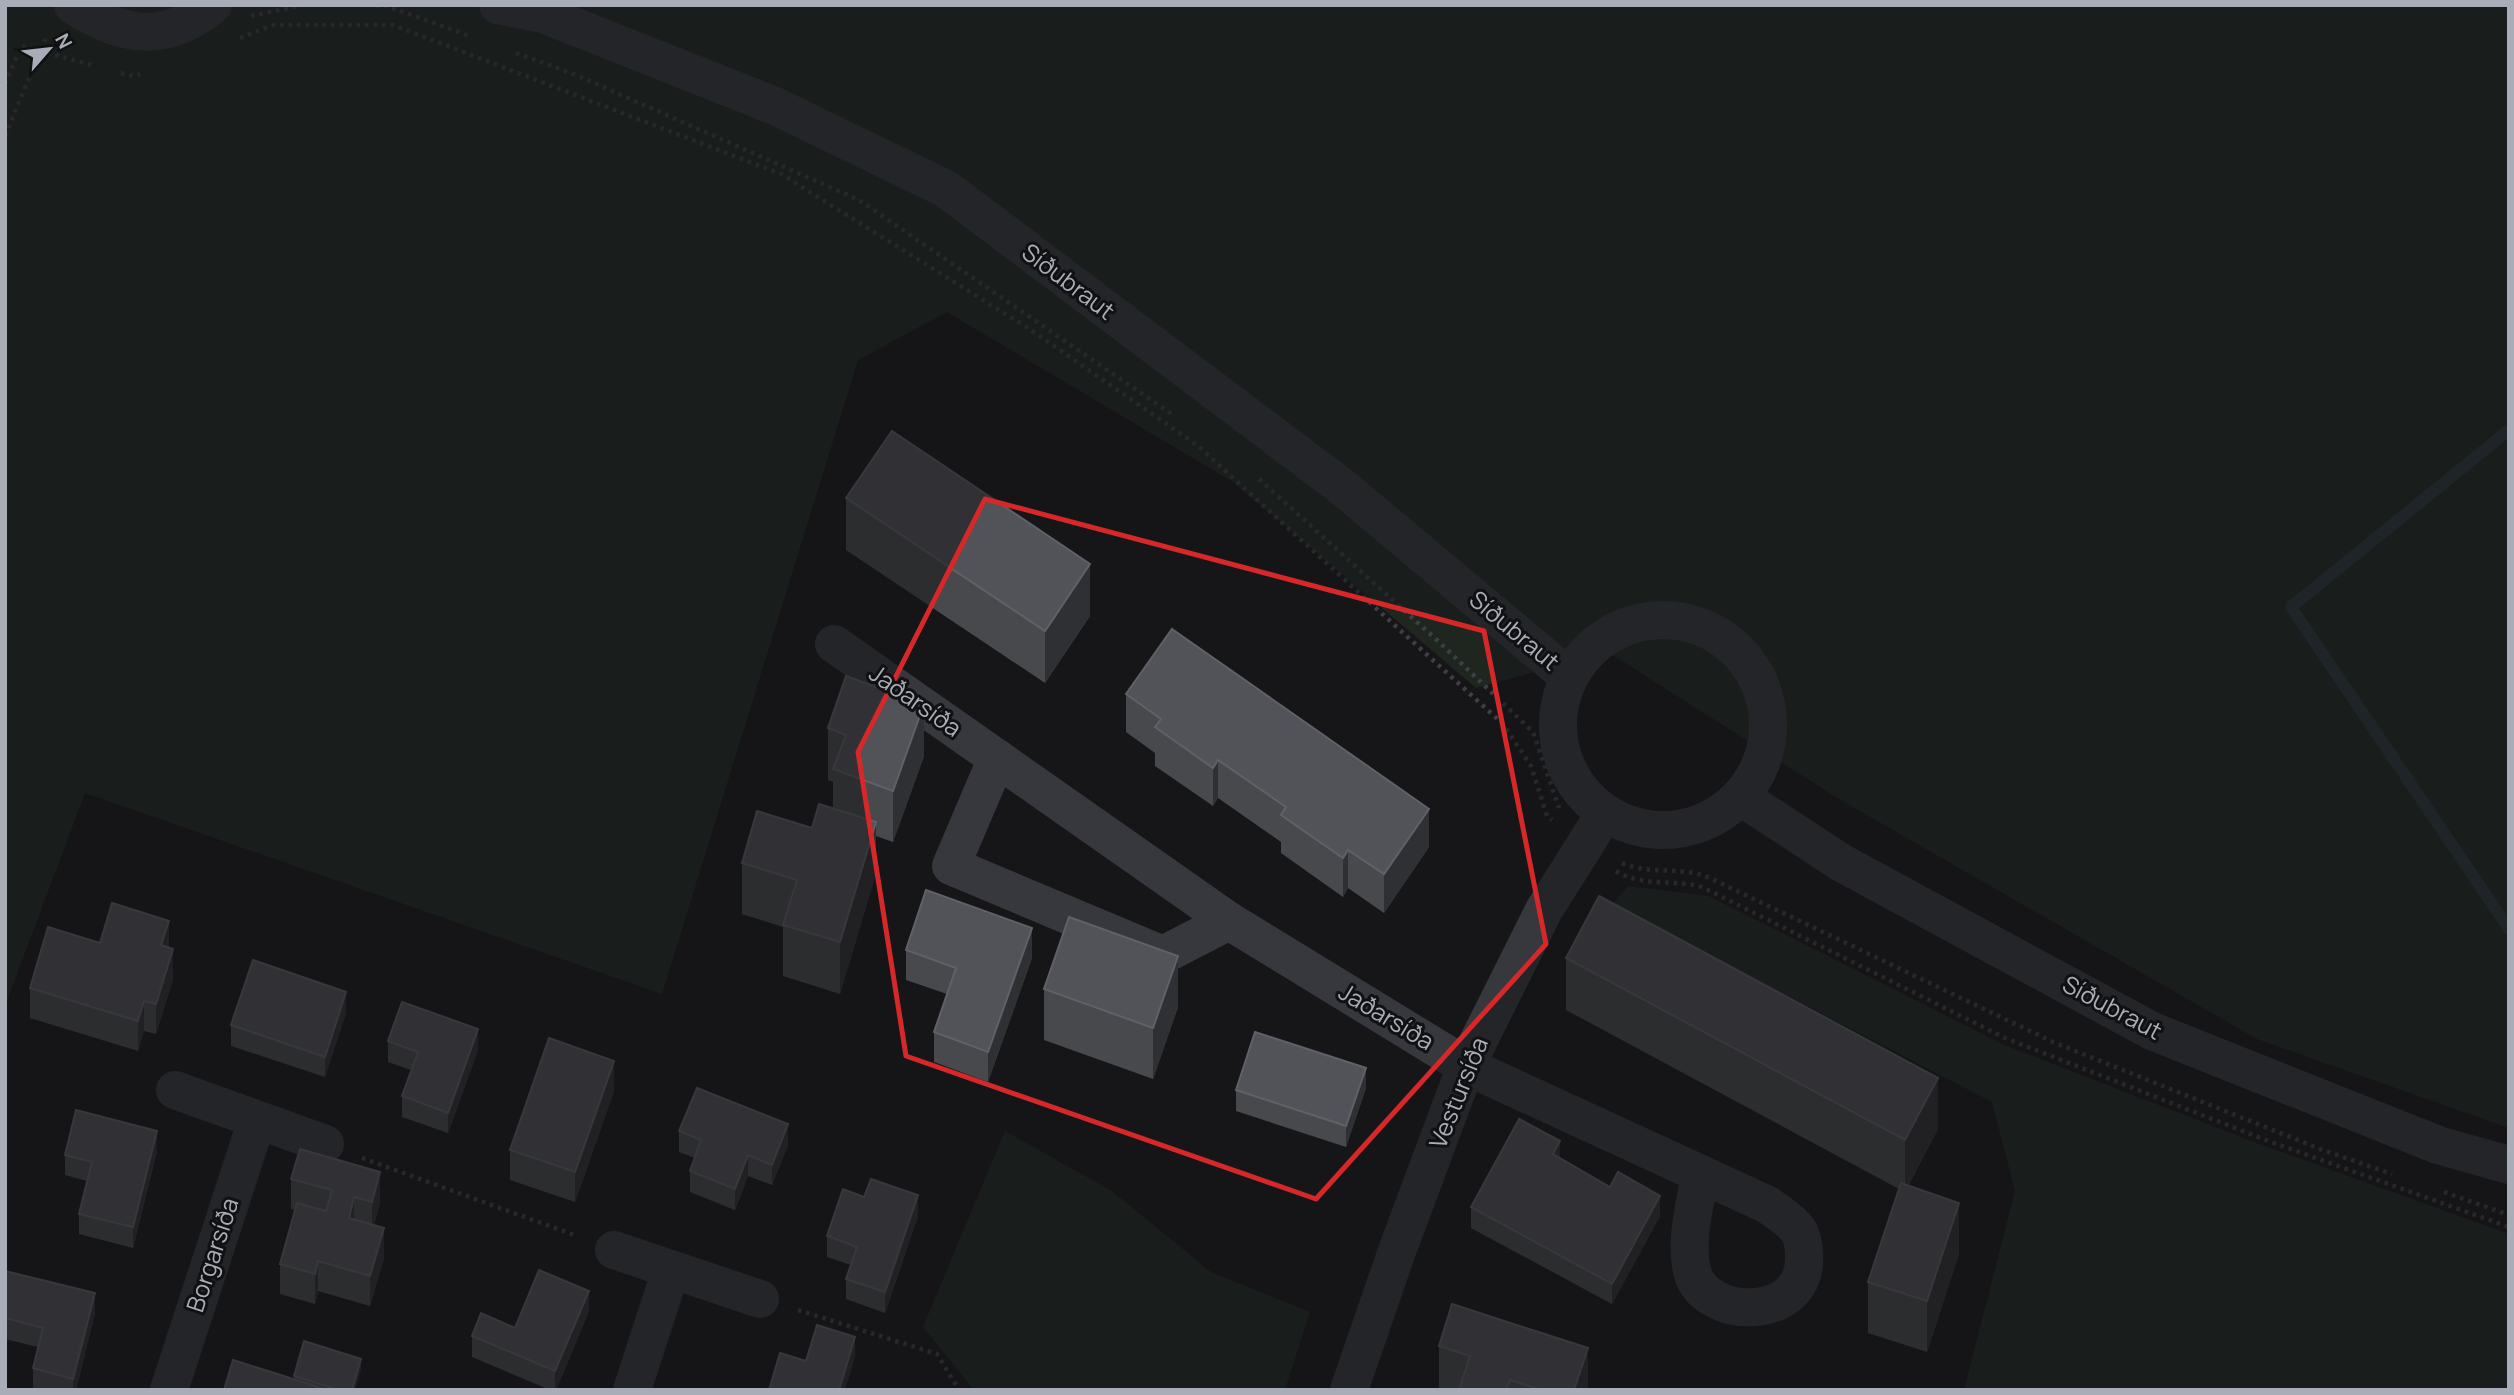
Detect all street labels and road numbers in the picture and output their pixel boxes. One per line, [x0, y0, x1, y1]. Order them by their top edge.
street label: Síðubraut [1016, 235, 1122, 327]
street label: Síðubraut [1463, 582, 1567, 677]
street label: Jaðarsíða [863, 656, 969, 744]
street label: Síðubraut [2057, 967, 2168, 1047]
street label: Jaðarsíða [1333, 974, 1440, 1057]
street label: Vestursíða [1420, 1032, 1495, 1153]
street label: Borgarsíða [178, 1193, 246, 1316]

